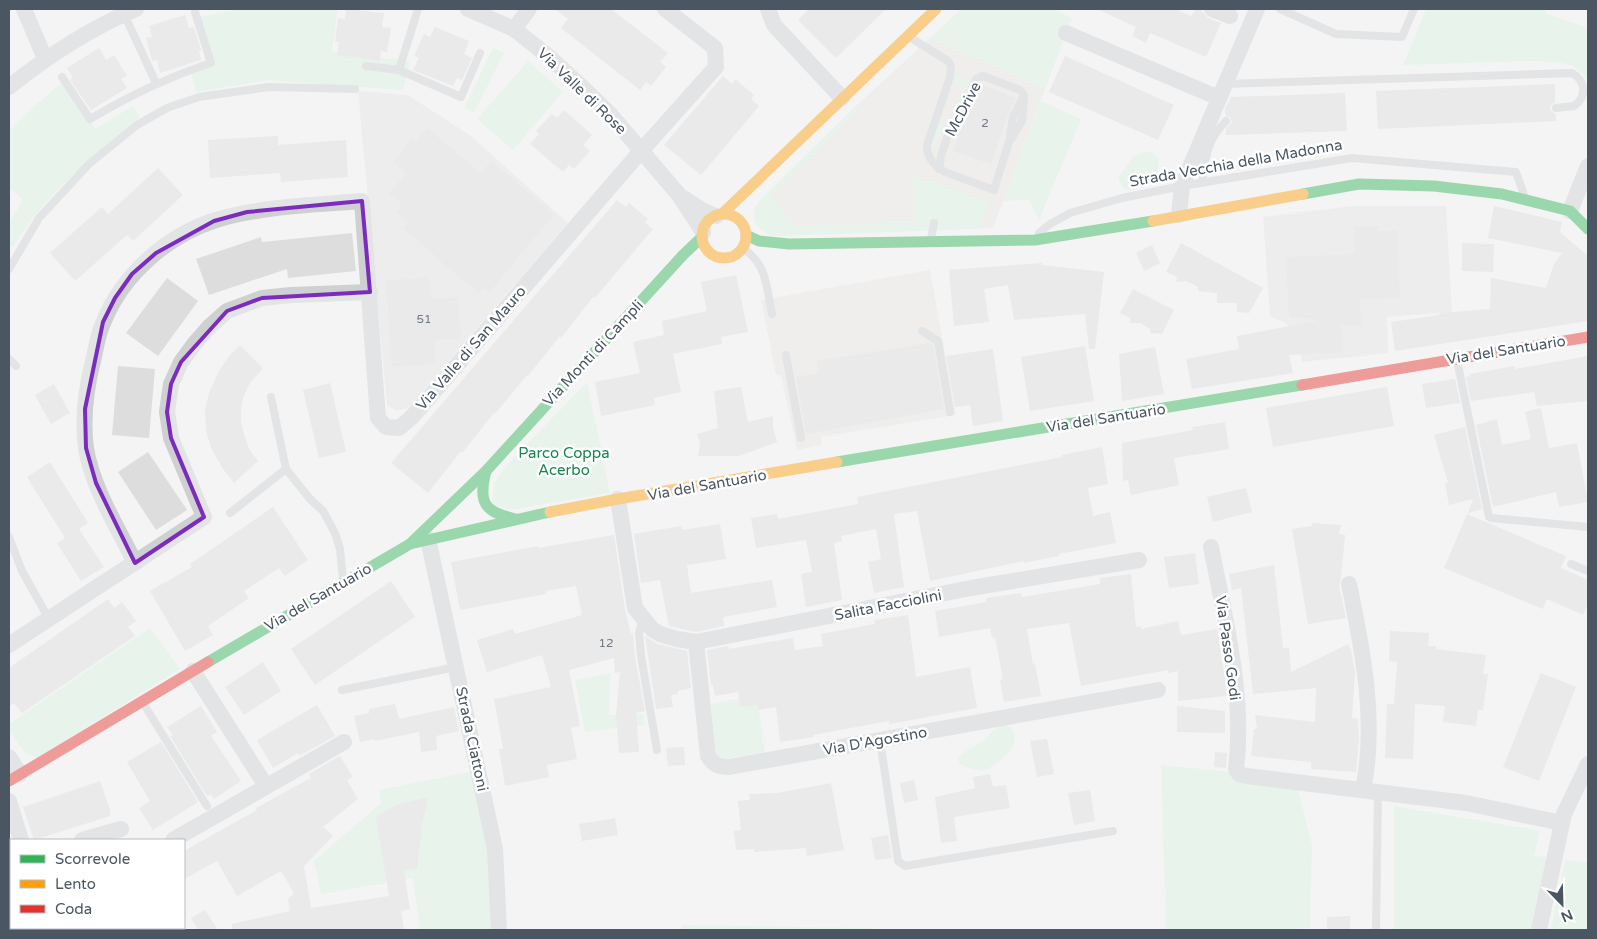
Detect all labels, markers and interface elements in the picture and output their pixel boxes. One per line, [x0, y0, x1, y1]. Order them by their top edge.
street label: Via Valle di Rose [534, 44, 630, 138]
street label: McDrive [941, 79, 985, 139]
house number: 2 [981, 116, 989, 130]
street label: Strada Vecchia della Madonna [1128, 135, 1344, 191]
street label: Via Valle di San Mauro [412, 282, 530, 414]
street label: Via Monti di Campli [539, 296, 647, 410]
house number: 51 [416, 312, 432, 326]
street label: Via del Santuario [1445, 332, 1567, 368]
street label: Via del Santuario [1045, 400, 1167, 436]
park label: Parco Coppa Acerbo [518, 444, 610, 479]
street label: Via del Santuario [646, 466, 768, 504]
street label: Via del Santuario [261, 559, 375, 635]
street label: Salita Facciolini [833, 586, 943, 624]
street label: Via Passo Godi [1212, 594, 1244, 702]
house number: 12 [598, 636, 614, 650]
street label: Strada Ciattoni [452, 685, 492, 793]
street label: Via D'Agostino [822, 723, 928, 759]
legend [10, 839, 185, 929]
text: Scorrevole [55, 850, 130, 868]
text: Lento [55, 875, 96, 893]
north arrow [1537, 879, 1587, 929]
text: Coda [55, 900, 92, 918]
text: N [1558, 905, 1575, 926]

